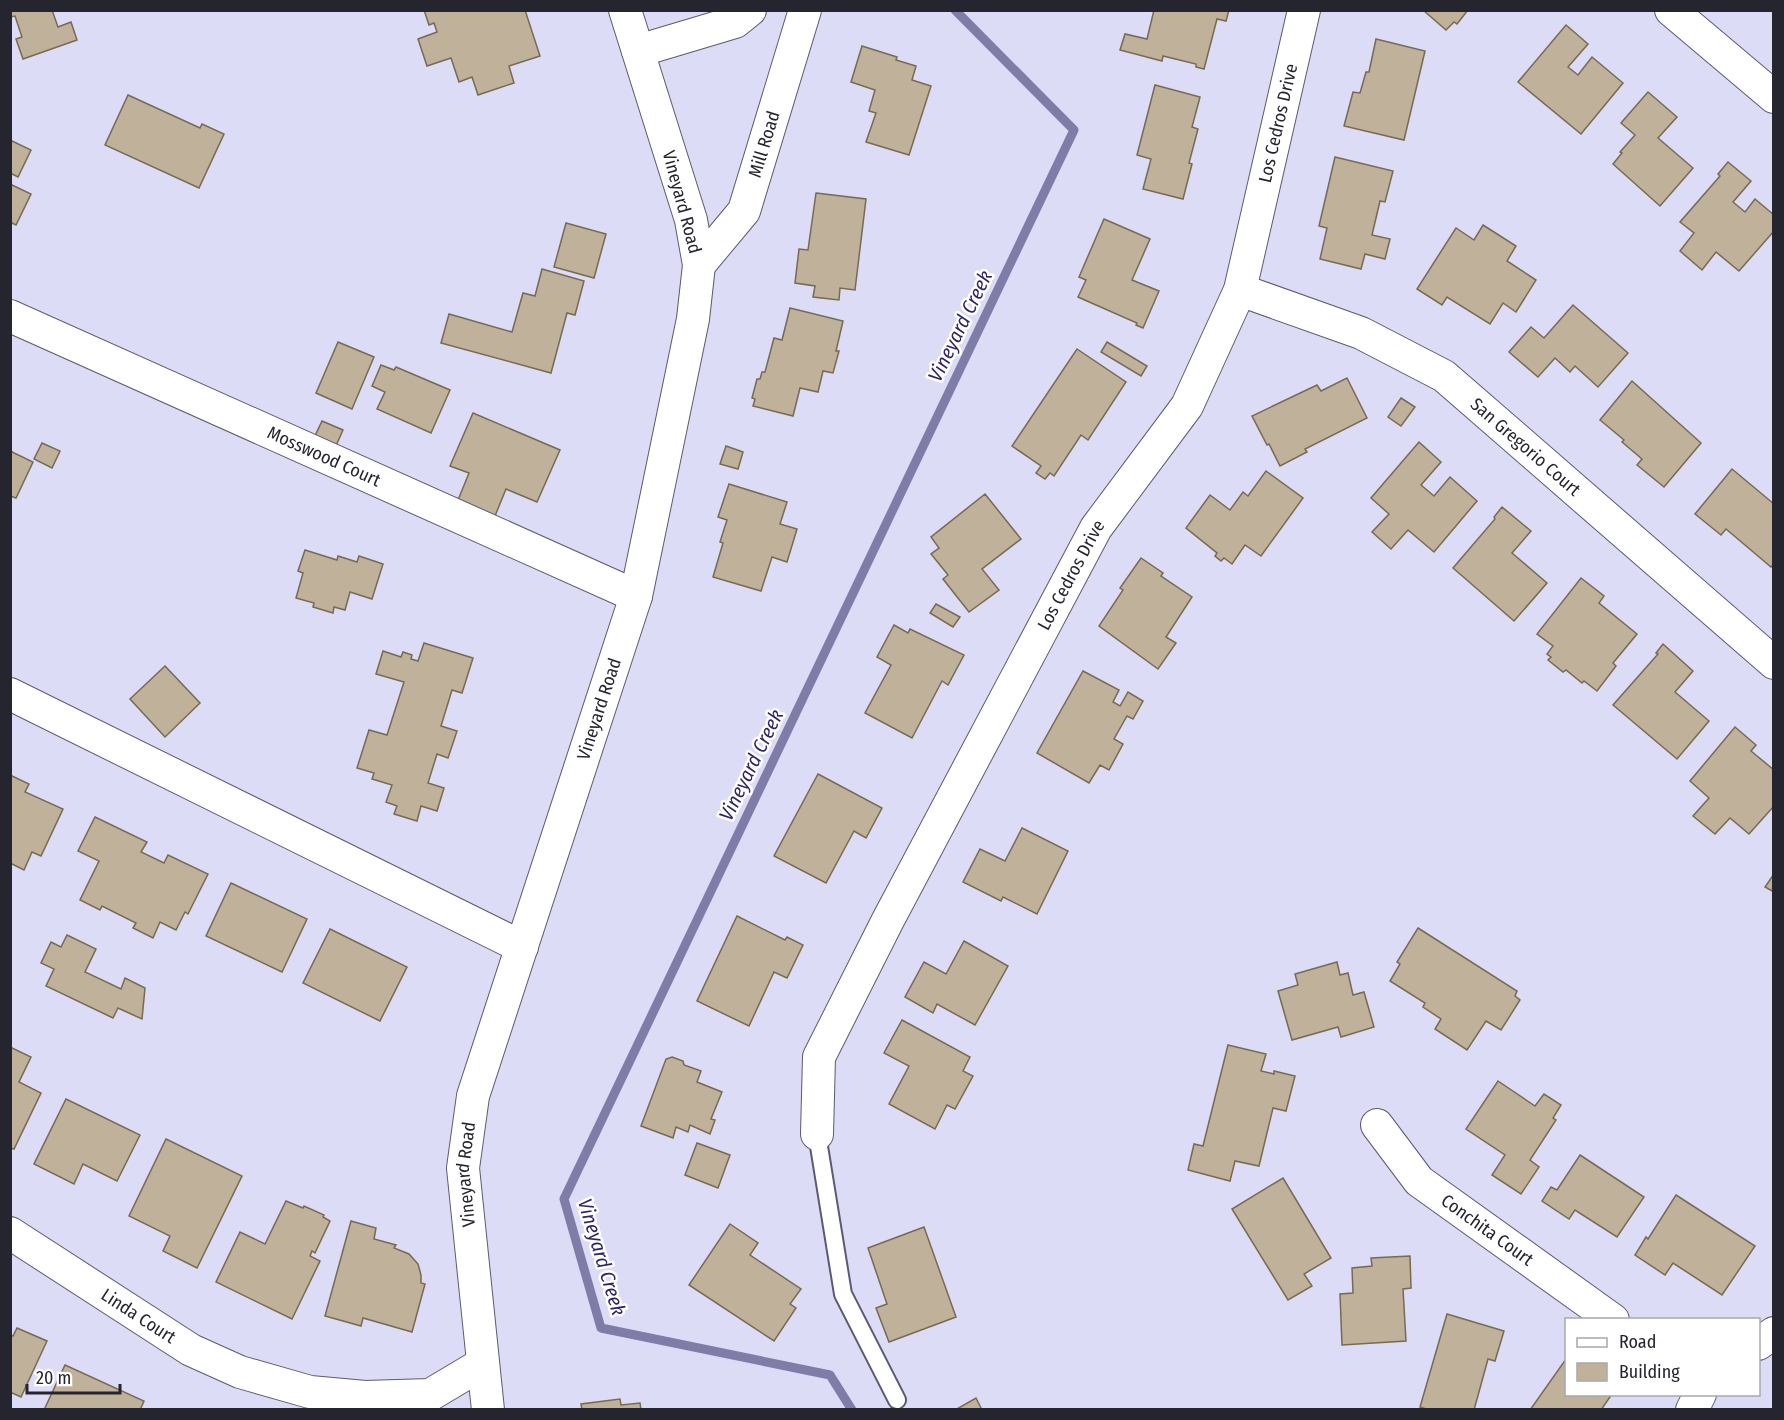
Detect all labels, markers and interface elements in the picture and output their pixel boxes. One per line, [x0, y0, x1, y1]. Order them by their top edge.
street label: Los Cedros Drive [1254, 61, 1302, 185]
street label: Mill Road [744, 108, 785, 180]
street label: Vineyard Road [658, 148, 706, 256]
water label: Vineyard Creek [923, 266, 997, 385]
street label: San Gregorio Court [1466, 393, 1585, 501]
street label: Mosswood Court [264, 422, 384, 491]
street label: Los Cedros Drive [1033, 515, 1109, 634]
street label: Vineyard Road [572, 655, 626, 763]
water label: Vineyard Creek [714, 705, 788, 824]
street label: Vineyard Road [451, 1120, 480, 1228]
street label: Conchita Court [1437, 1189, 1538, 1270]
water label: Vineyard Creek [573, 1196, 631, 1318]
street label: Linda Court [97, 1284, 180, 1348]
legend [1565, 1318, 1760, 1396]
text: Road [1619, 1331, 1656, 1353]
scale bar [27, 1357, 120, 1395]
text: Building [1619, 1361, 1680, 1383]
text: 20 m [36, 1367, 71, 1389]

